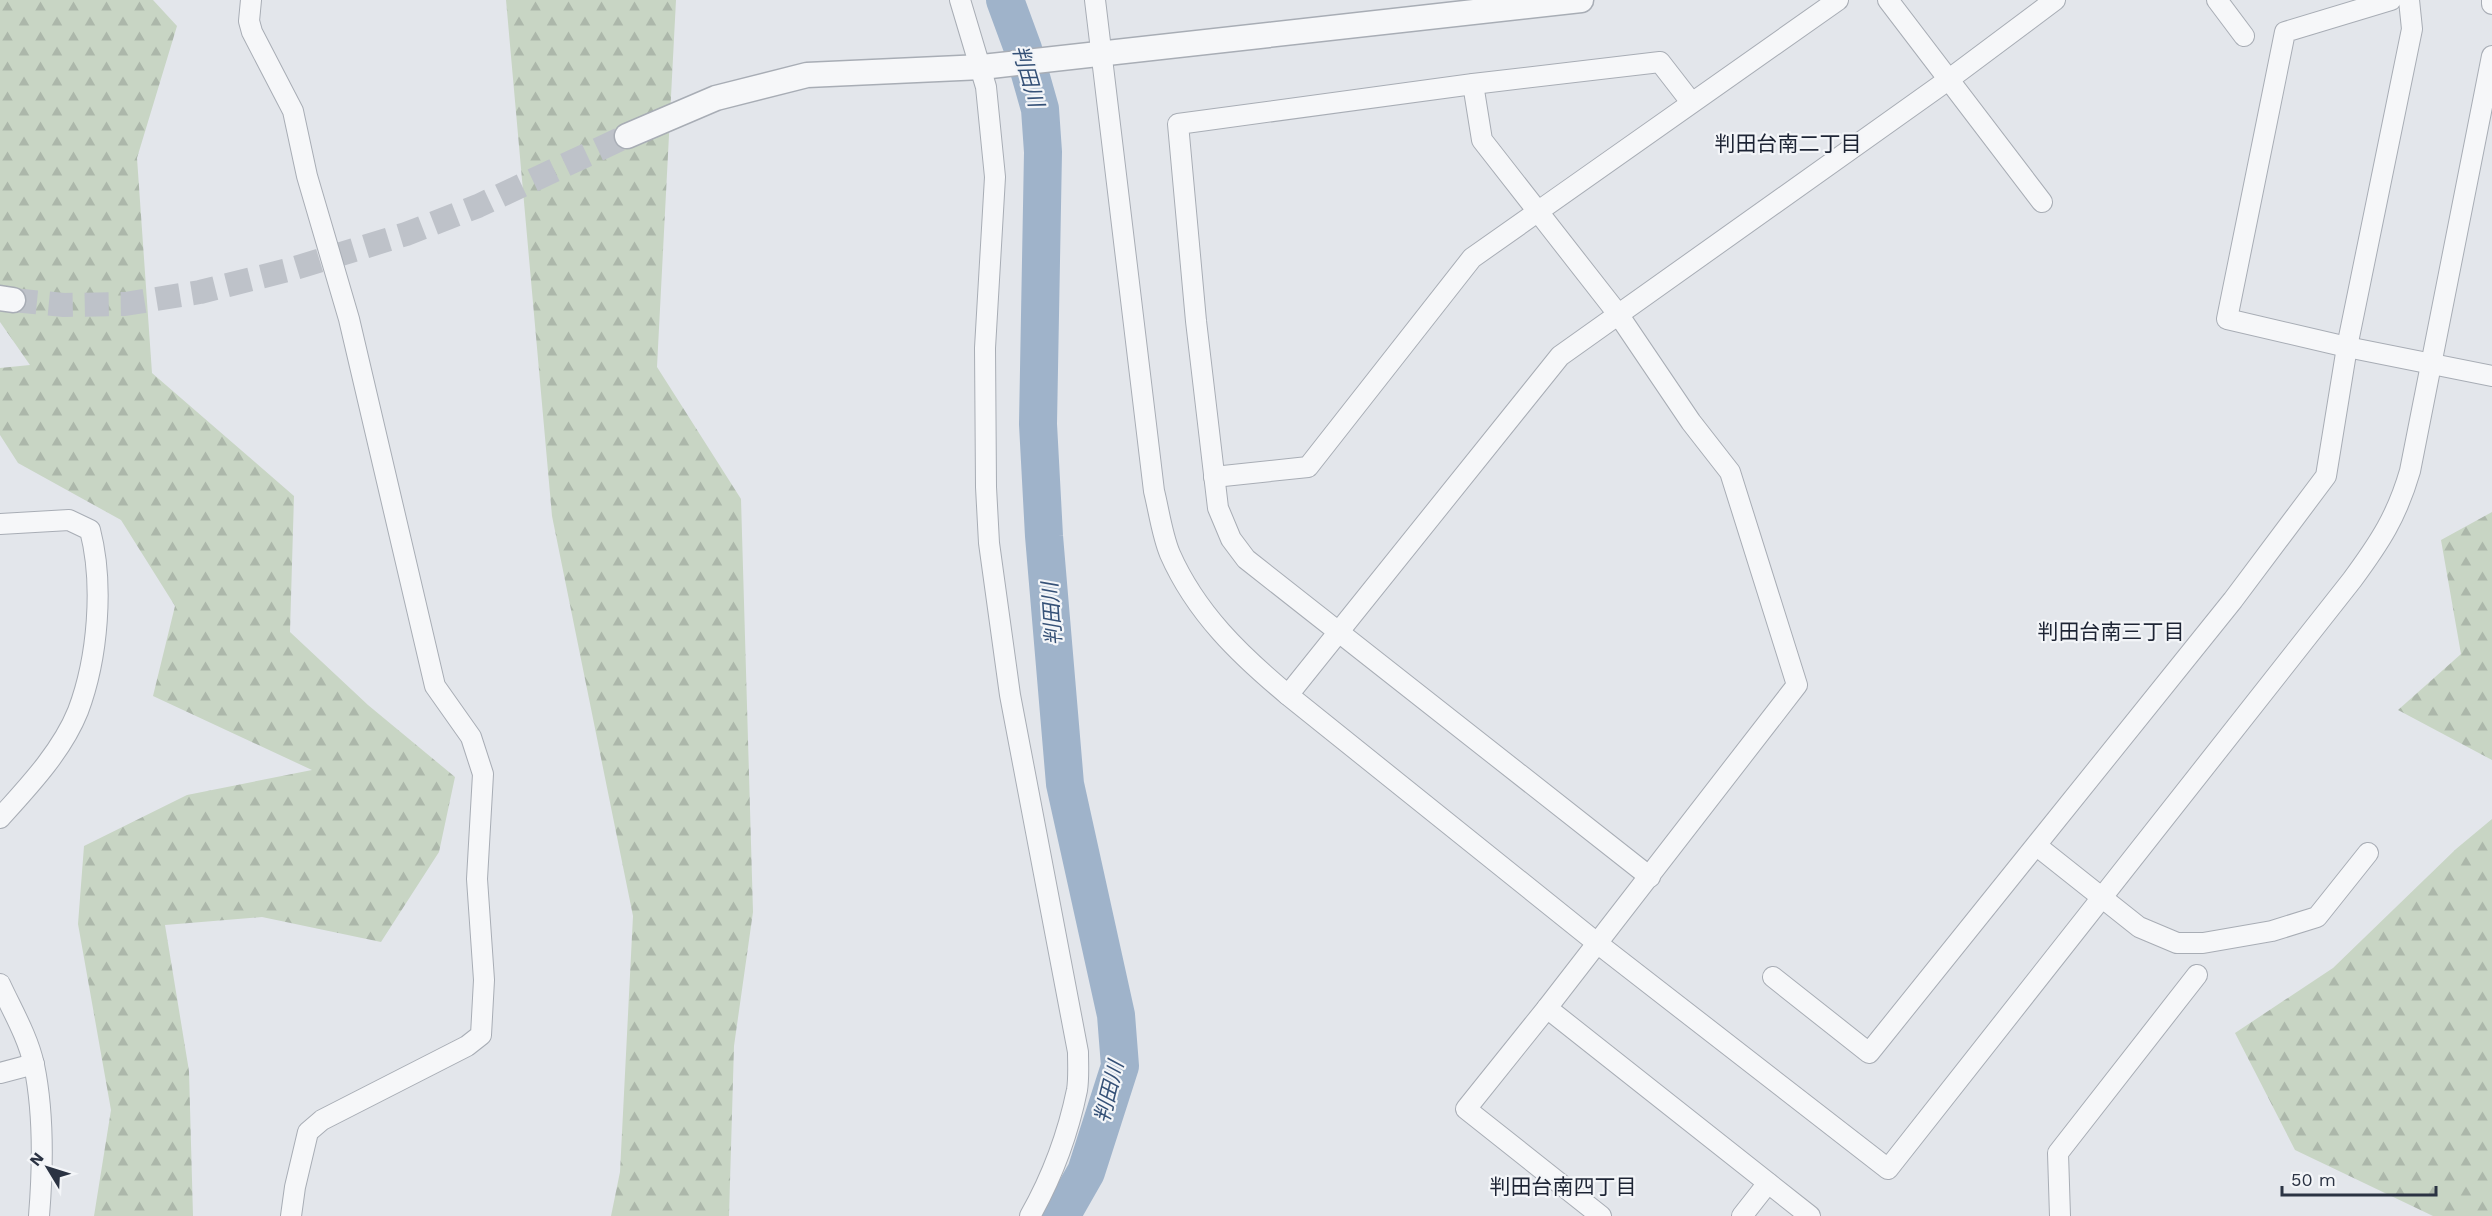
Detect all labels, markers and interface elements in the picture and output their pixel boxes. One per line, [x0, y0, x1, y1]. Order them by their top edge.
water label: 判田川 [1008, 42, 1050, 112]
district label: 判田台南二丁目 [1715, 131, 1862, 156]
water label: 判田川 [1037, 580, 1066, 646]
district label: 判田台南三丁目 [2038, 619, 2185, 644]
water label: 判田川 [1089, 1056, 1129, 1125]
north arrow [18, 1138, 78, 1198]
text: N [25, 1149, 48, 1170]
scale bar [2282, 1159, 2436, 1197]
text: 50 m [2291, 1169, 2336, 1190]
district label: 判田台南四丁目 [1490, 1174, 1637, 1199]

